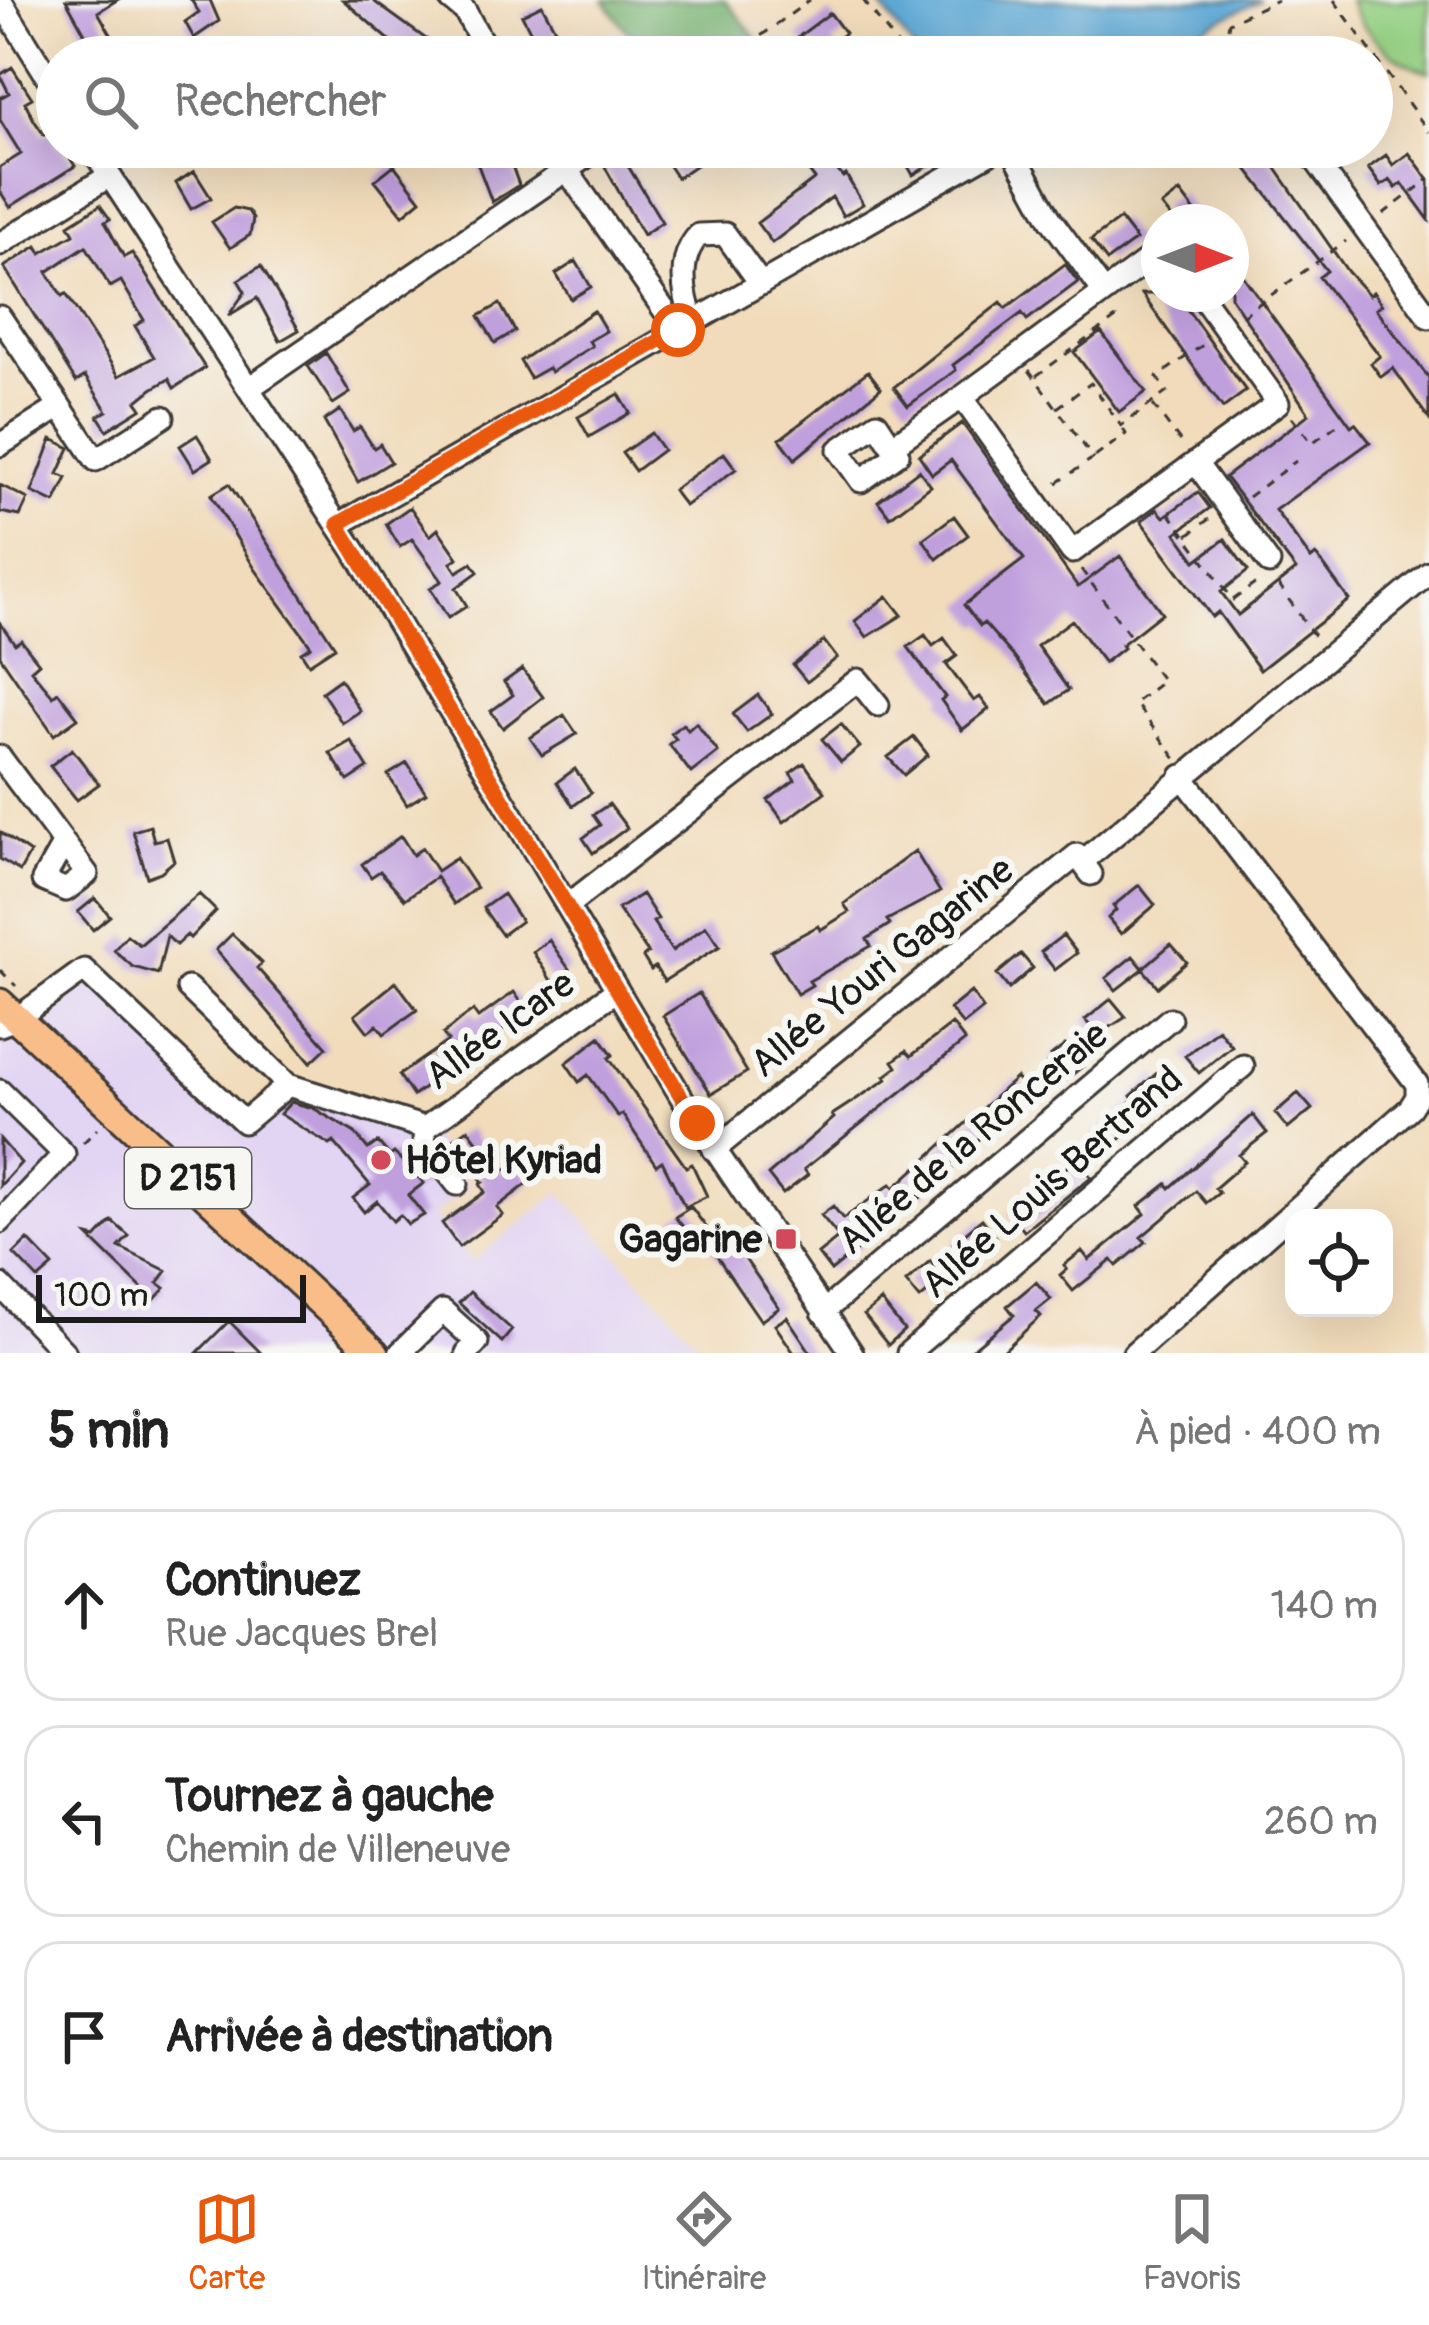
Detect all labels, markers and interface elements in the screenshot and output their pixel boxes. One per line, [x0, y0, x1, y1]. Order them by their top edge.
search box [36, 36, 1393, 168]
icon: search [78, 69, 144, 135]
text: Rechercher [174, 74, 387, 130]
north arrow [1141, 204, 1249, 312]
route start [651, 303, 705, 357]
street label: Allée Youri Gagarine [740, 846, 1024, 1088]
street label: Allée Icare [415, 959, 585, 1101]
street label: Allée de la Ronceraie [828, 1011, 1118, 1265]
street label: Allée Louis Bertrand [911, 1055, 1193, 1309]
route end [670, 1096, 724, 1150]
place label: Hôtel Kyriad [405, 1136, 602, 1185]
marker: Hôtel Kyriad [368, 1147, 394, 1173]
road number: D 2151 [125, 1148, 251, 1208]
map controls [1285, 1209, 1393, 1317]
button: locate [1285, 1209, 1393, 1317]
place label: Gagarine [618, 1215, 763, 1264]
marker: Gagarine [773, 1226, 799, 1252]
scale bar [36, 1269, 306, 1322]
text: 100 m [54, 1275, 148, 1316]
text: 5 min [48, 1399, 169, 1463]
text: À pied · 400 m [1134, 1407, 1381, 1456]
text: Continuez [165, 1553, 361, 1609]
icon: ahead [51, 1572, 117, 1638]
text: 140 m [1270, 1581, 1378, 1630]
text: Rue Jacques Brel [165, 1609, 438, 1658]
text: Tournez à gauche [165, 1769, 493, 1825]
icon: left [51, 1788, 117, 1854]
text: 260 m [1264, 1797, 1378, 1846]
text: Chemin de Villeneuve [165, 1825, 510, 1874]
icon: arrive [51, 2004, 117, 2070]
text: Arrivée à destination [165, 2009, 553, 2065]
tab: Carte [188, 2186, 265, 2299]
tab: Itinéraire [642, 2186, 766, 2299]
tab: Favoris [1143, 2186, 1241, 2299]

